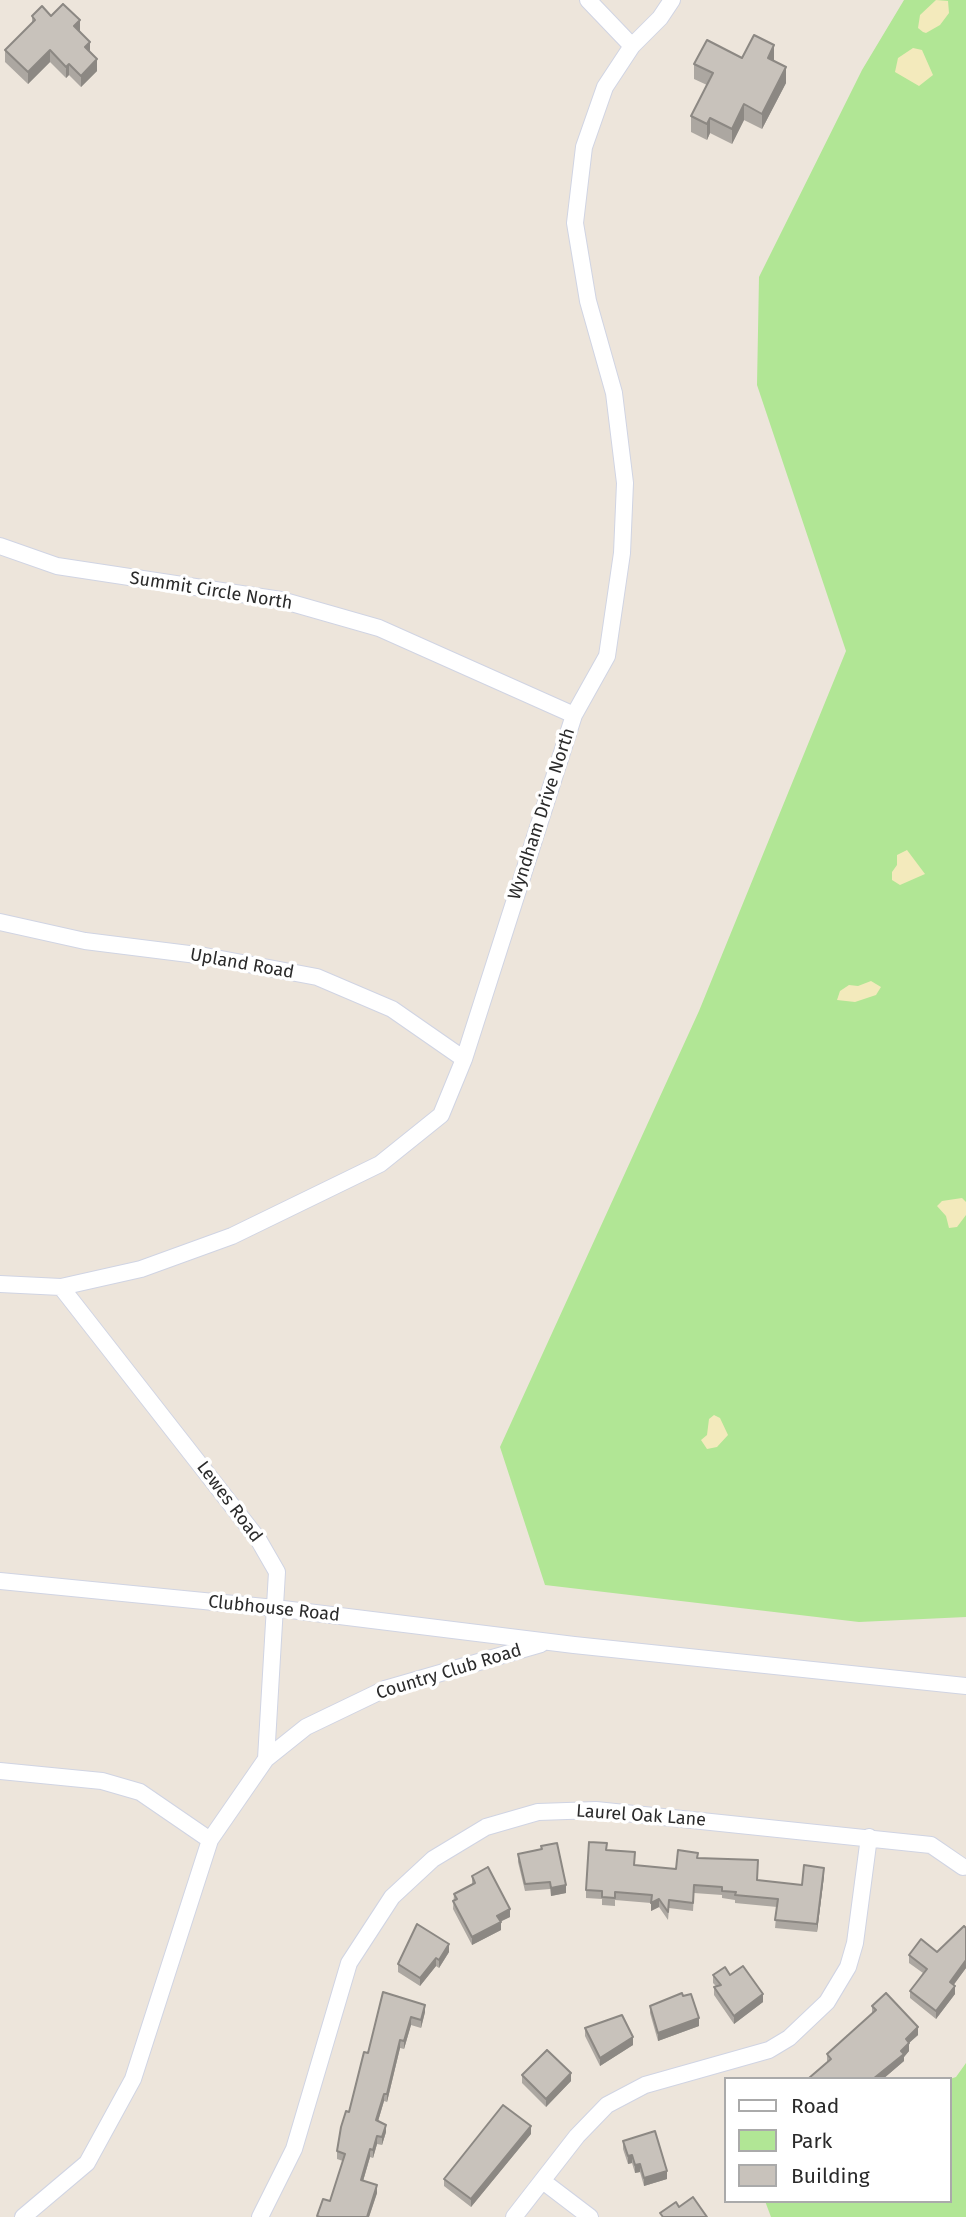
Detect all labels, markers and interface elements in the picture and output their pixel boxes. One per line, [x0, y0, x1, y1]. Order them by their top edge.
street label: Summit Circle North [128, 567, 294, 615]
street label: Wyndham Drive North [504, 725, 580, 903]
street label: Upland Road [188, 944, 296, 984]
street label: Lewes Road [192, 1457, 266, 1547]
street label: Clubhouse Road [207, 1591, 341, 1627]
street label: Country Club Road [374, 1640, 524, 1704]
street label: Laurel Oak Lane [575, 1801, 707, 1831]
legend [724, 2077, 952, 2203]
text: Road [791, 2093, 839, 2119]
text: Park [791, 2128, 832, 2154]
text: Building [791, 2163, 870, 2189]

